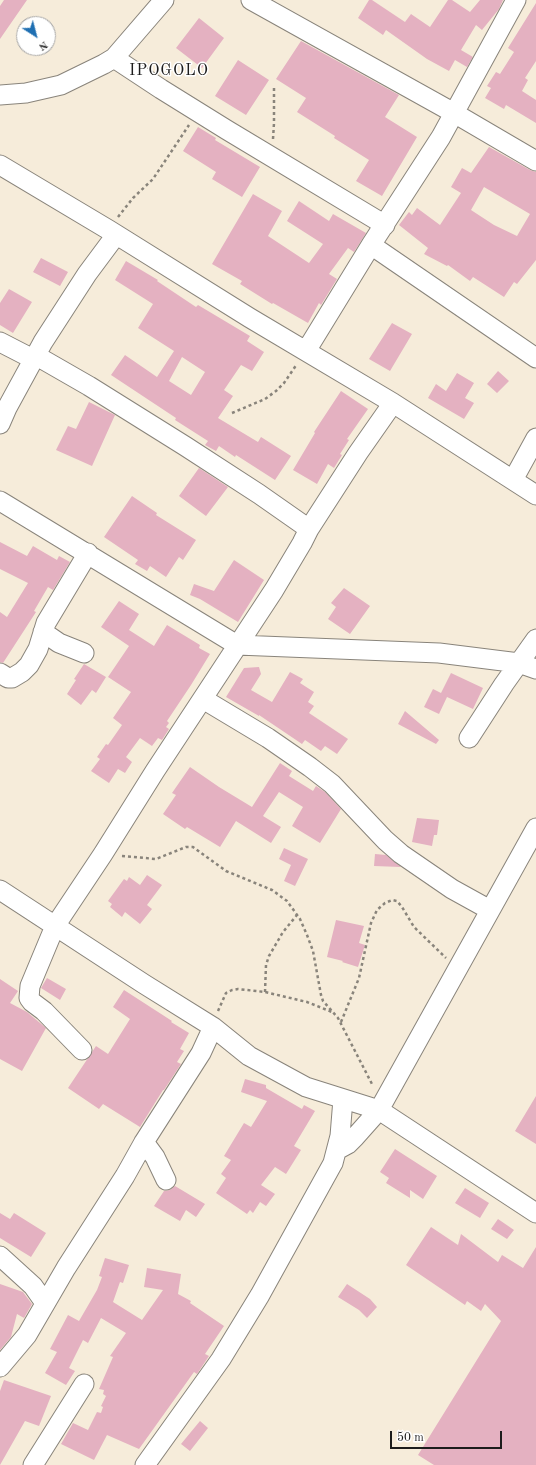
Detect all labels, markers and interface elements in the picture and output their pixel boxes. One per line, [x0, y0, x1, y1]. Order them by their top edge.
north arrow [16, 16, 56, 56]
text: N [36, 38, 49, 52]
district label: IPOGOLO [129, 61, 209, 81]
scale bar [392, 1423, 504, 1449]
text: 50 m [397, 1432, 424, 1444]

